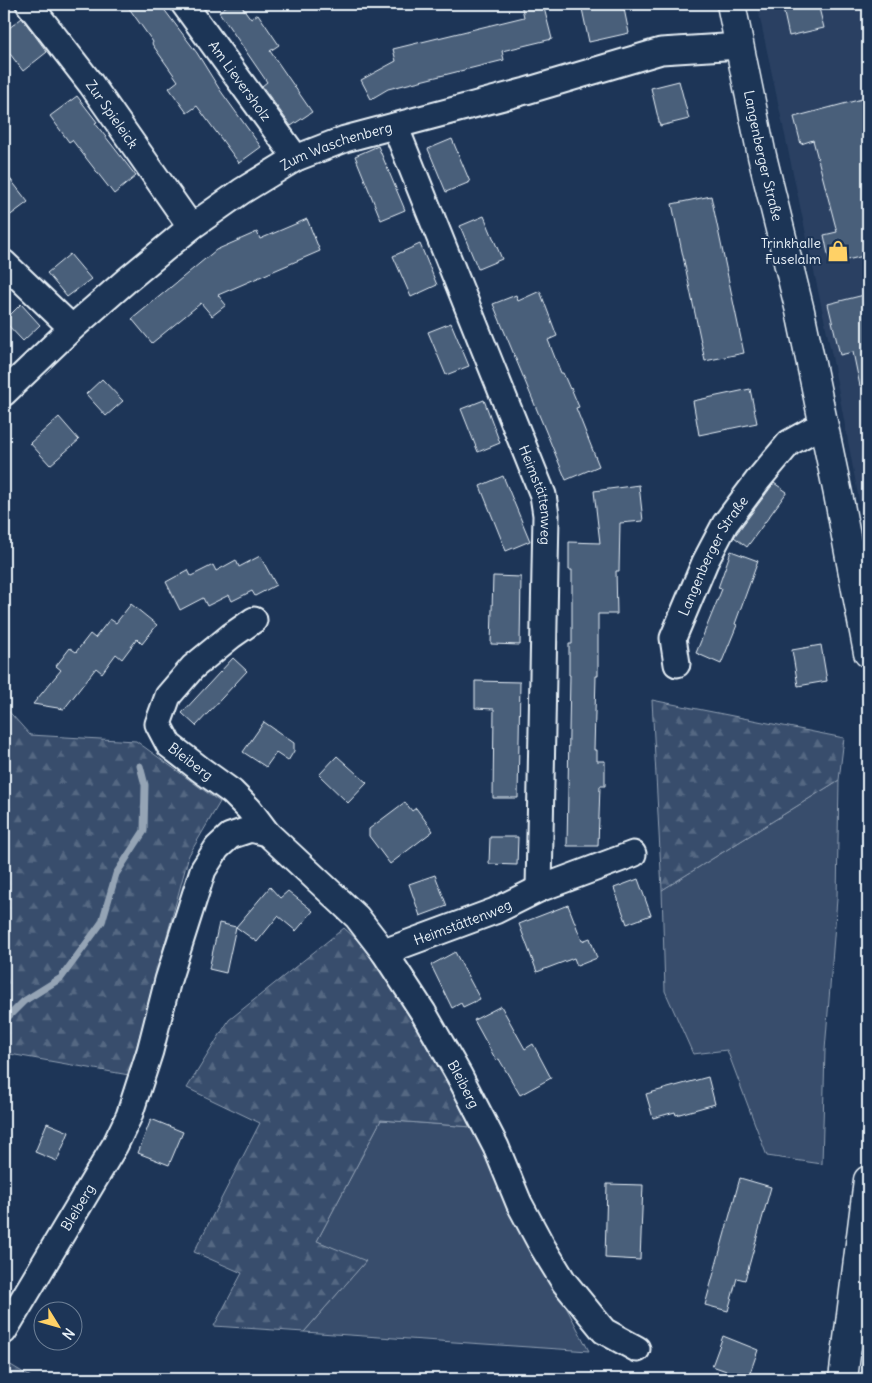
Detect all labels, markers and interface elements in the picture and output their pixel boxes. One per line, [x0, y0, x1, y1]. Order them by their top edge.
street label: Am Lieversholz [205, 37, 275, 125]
street label: Zur Spieleick [82, 76, 142, 152]
street label: Langenberger Straße [740, 89, 787, 223]
street label: Zum Waschenberg [277, 118, 394, 174]
place label: Trinkhalle Fuselalm [761, 234, 821, 268]
shop icon: Trinkhalle Fuselalm [825, 238, 851, 264]
street label: Heimstättenweg [515, 442, 555, 545]
street label: Langenberger Straße [674, 492, 752, 618]
street label: Bleiberg [165, 739, 216, 784]
street label: Heimstättenweg [411, 895, 515, 949]
street label: Bleiberg [444, 1057, 484, 1111]
street label: Bleiberg [57, 1181, 99, 1234]
north arrow [32, 1300, 82, 1350]
text: N [58, 1325, 78, 1343]

